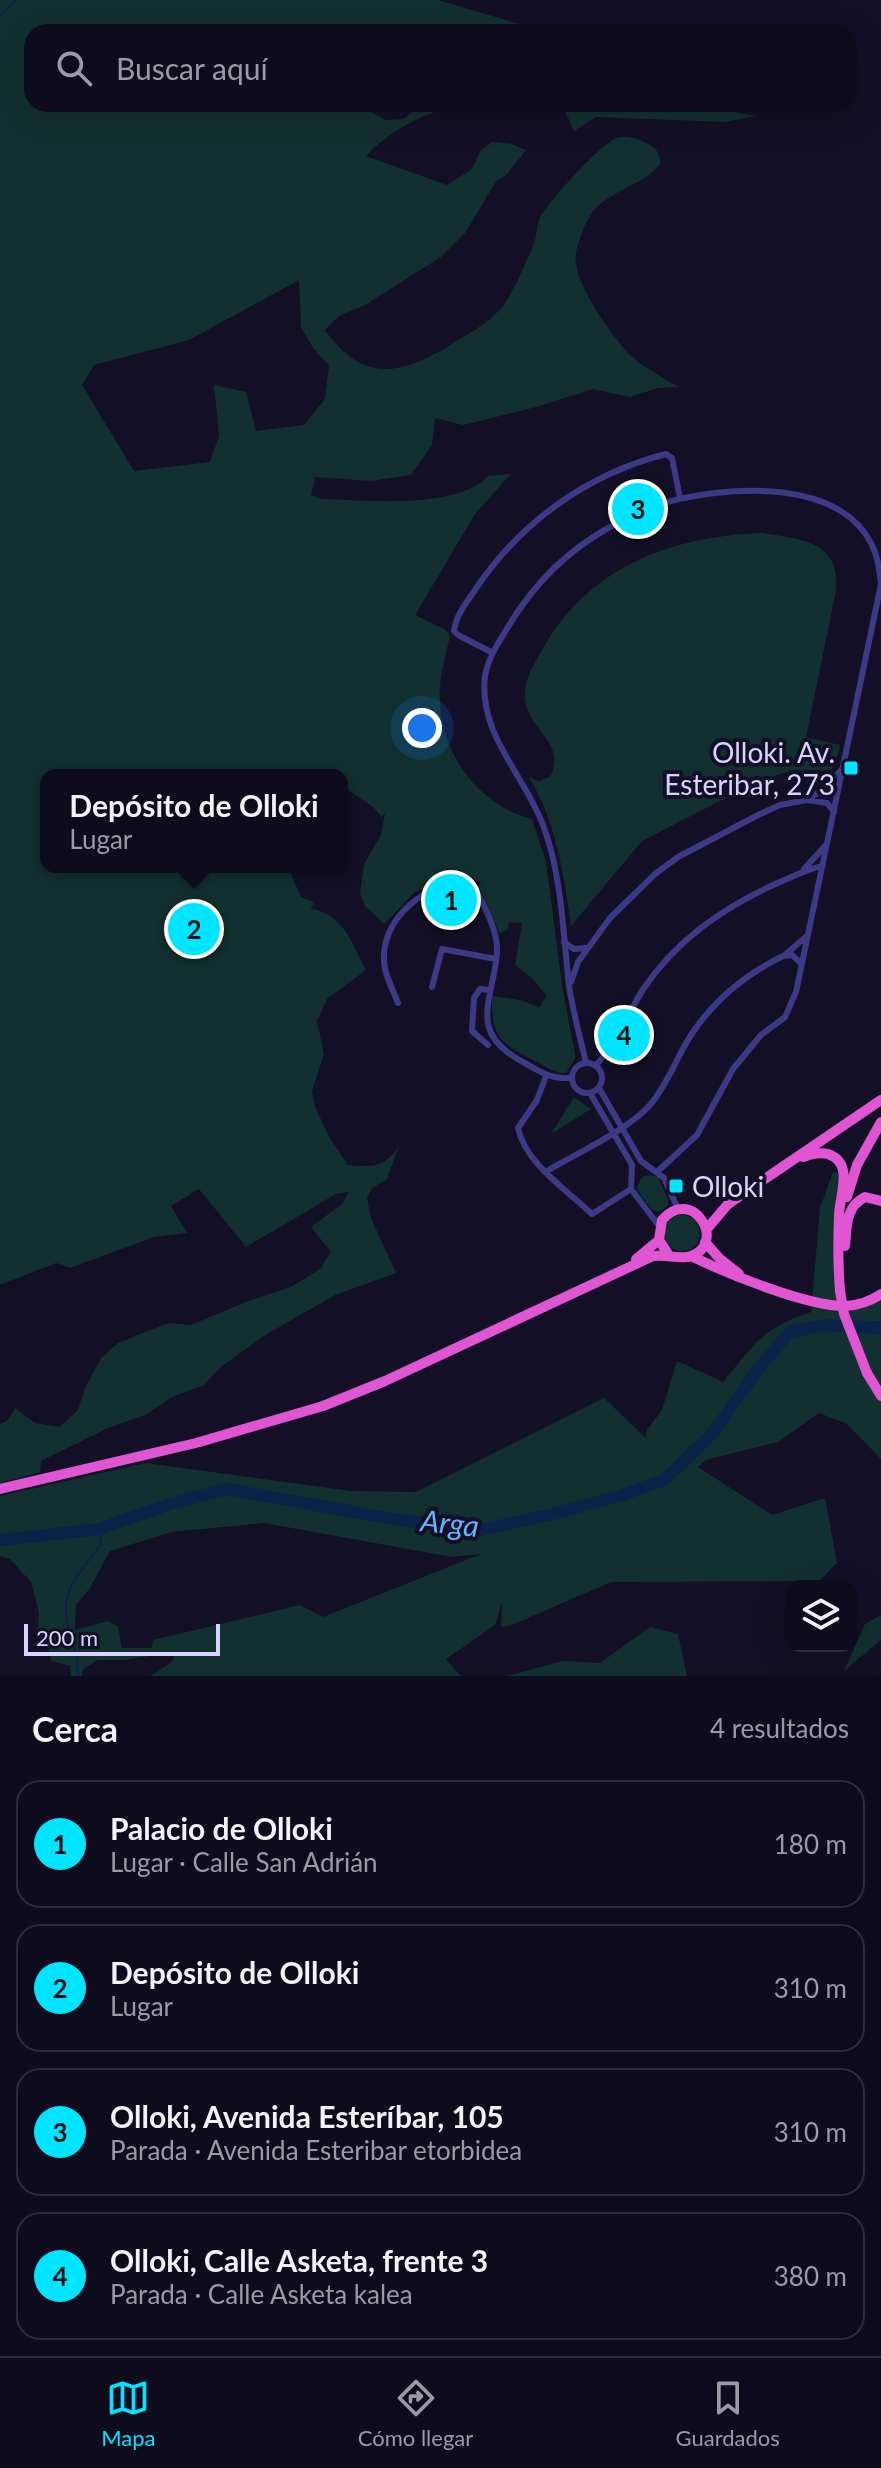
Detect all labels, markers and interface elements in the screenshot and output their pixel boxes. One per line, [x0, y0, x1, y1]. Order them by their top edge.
search box [24, 24, 857, 112]
icon: search [52, 46, 96, 90]
text: Buscar aquí [116, 50, 268, 86]
pin: 3 [612, 479, 664, 539]
your location [402, 708, 442, 748]
place label: Olloki. Av. Esteribar, 273 [664, 735, 835, 801]
marker: Olloki. Av. Esteribar, 273 [842, 759, 860, 777]
popup [40, 769, 348, 873]
text: Depósito de Olloki [69, 787, 319, 823]
text: Lugar [69, 823, 132, 855]
pin: 1 [425, 870, 477, 930]
pin: 2 [168, 899, 220, 959]
pin: 4 [598, 1005, 650, 1065]
place label: Olloki [692, 1169, 764, 1203]
marker: Olloki [667, 1177, 685, 1195]
water label: Arga [418, 1501, 481, 1543]
map controls [785, 1580, 857, 1652]
button: layers [785, 1580, 857, 1652]
scale bar [24, 1620, 220, 1656]
text: 200 m [36, 1624, 98, 1651]
text: Cerca [32, 1708, 118, 1749]
text: 4 resultados [710, 1712, 849, 1744]
text: Palacio de Olloki [110, 1810, 333, 1846]
text: 1 [52, 1828, 68, 1860]
text: 180 m [774, 1828, 847, 1860]
text: Lugar · Calle San Adrián [110, 1846, 378, 1878]
text: Depósito de Olloki [110, 1954, 359, 1990]
text: 2 [52, 1972, 68, 2004]
text: 310 m [774, 1972, 847, 2004]
text: Lugar [110, 1990, 173, 2022]
text: Olloki, Avenida Esteríbar, 105 [110, 2098, 504, 2134]
text: 3 [52, 2116, 68, 2148]
text: 310 m [774, 2116, 847, 2148]
text: Parada · Avenida Esteribar etorbidea [110, 2134, 522, 2166]
text: Olloki, Calle Asketa, frente 3 [110, 2242, 488, 2278]
text: 4 [52, 2260, 68, 2292]
text: 380 m [774, 2260, 847, 2292]
text: Parada · Calle Asketa kalea [110, 2278, 413, 2310]
tab: Mapa [101, 2376, 155, 2451]
tab: Cómo llegar [358, 2376, 473, 2451]
tab: Guardados [676, 2376, 780, 2451]

